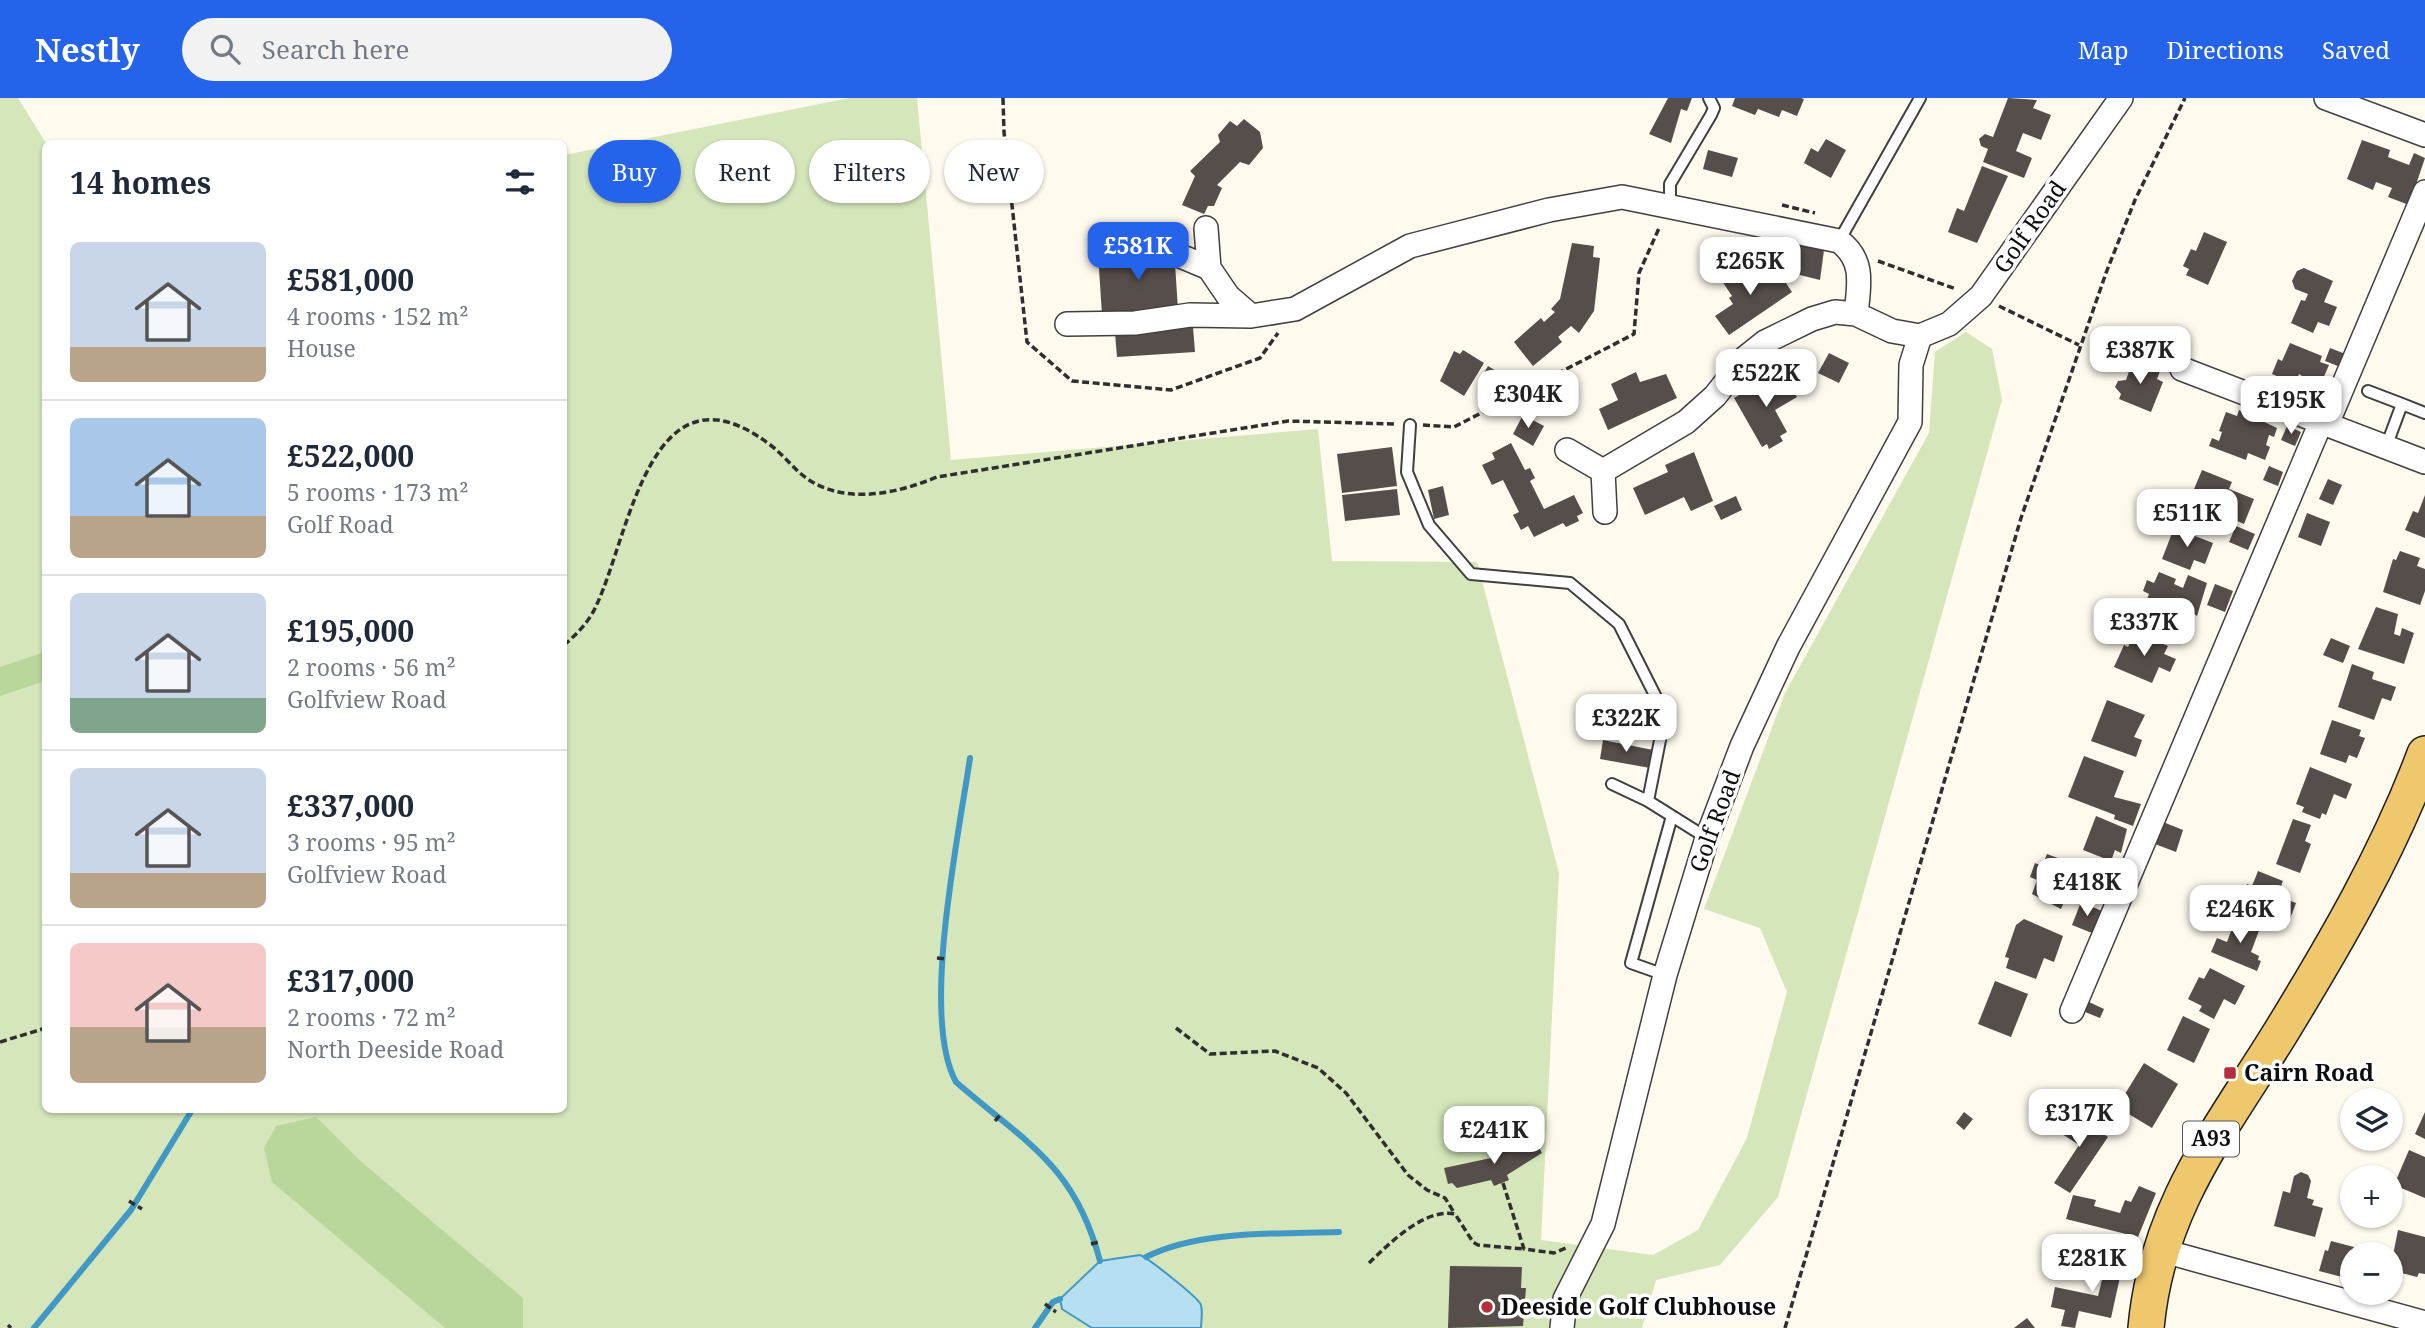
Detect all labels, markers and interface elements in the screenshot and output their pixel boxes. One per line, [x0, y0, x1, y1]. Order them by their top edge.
search box [182, 18, 672, 81]
text: Nestly [35, 27, 140, 72]
icon: search [206, 30, 244, 68]
text: Search here [262, 31, 409, 67]
text: Map [2078, 33, 2129, 66]
text: Directions [2167, 33, 2284, 66]
text: Saved [2322, 33, 2390, 66]
chip: Buy [588, 140, 681, 203]
chip: Rent [695, 140, 795, 203]
chip: Filters [809, 140, 930, 203]
chip: New [944, 140, 1044, 203]
text: 14 homes [70, 162, 211, 203]
icon: filters [501, 163, 539, 201]
street label: Golf Road [1985, 174, 2073, 279]
pin: £581K [1089, 222, 1187, 282]
text: £581K [1104, 229, 1172, 261]
pin: £265K [1701, 238, 1799, 297]
text: £265K [1716, 244, 1784, 276]
text: £581,000 [287, 259, 414, 300]
icon: home [126, 270, 210, 354]
text: 4 rooms · 152 m² [287, 300, 469, 332]
pin: £387K [2091, 327, 2189, 386]
text: House [287, 332, 356, 364]
text: £387K [2106, 333, 2174, 365]
pin: £522K [1717, 350, 1815, 409]
text: £522K [1732, 356, 1800, 388]
pin: £304K [1479, 370, 1577, 430]
pin: £195K [2242, 376, 2340, 436]
text: £304K [1494, 377, 1562, 409]
text: £195K [2257, 383, 2325, 415]
text: £522,000 [287, 435, 414, 476]
icon: home [126, 446, 210, 530]
text: 5 rooms · 173 m² [287, 476, 469, 508]
pin: £511K [2138, 490, 2236, 549]
text: £511K [2153, 496, 2221, 528]
text: Golf Road [287, 508, 394, 540]
pin: £337K [2095, 598, 2193, 658]
text: £337K [2110, 605, 2178, 637]
text: £195,000 [287, 610, 414, 651]
icon: home [126, 621, 210, 705]
text: 2 rooms · 56 m² [287, 651, 456, 683]
text: Golfview Road [287, 683, 447, 715]
pin: £322K [1577, 694, 1675, 754]
text: £322K [1592, 701, 1660, 733]
street label: Golf Road [1681, 765, 1747, 876]
text: £337,000 [287, 785, 414, 826]
icon: home [126, 796, 210, 880]
text: 3 rooms · 95 m² [287, 826, 456, 858]
text: Golfview Road [287, 858, 447, 890]
pin: £418K [2038, 858, 2136, 918]
text: £418K [2053, 865, 2121, 897]
pin: £246K [2191, 886, 2289, 945]
text: £246K [2206, 892, 2274, 924]
text: £317,000 [287, 960, 414, 1001]
icon: home [126, 971, 210, 1055]
text: 2 rooms · 72 m² [287, 1001, 456, 1033]
text: North Deeside Road [287, 1033, 504, 1065]
place label: Cairn Road [2244, 1056, 2374, 1088]
marker: Cairn Road [2222, 1065, 2238, 1081]
map controls [2340, 1088, 2403, 1305]
button: layers [2340, 1088, 2403, 1151]
pin: £317K [2030, 1090, 2128, 1149]
text: £317K [2045, 1096, 2113, 1128]
pin: £241K [1445, 1107, 1543, 1166]
text: £241K [1460, 1113, 1528, 1145]
road number: A93 [2183, 1122, 2239, 1156]
button: + [2340, 1165, 2403, 1228]
pin: £281K [2043, 1234, 2141, 1294]
text: £281K [2058, 1241, 2126, 1273]
button: − [2340, 1242, 2403, 1305]
place label: Deeside Golf Clubhouse [1501, 1290, 1776, 1322]
marker: Deeside Golf Clubhouse [1479, 1299, 1495, 1315]

